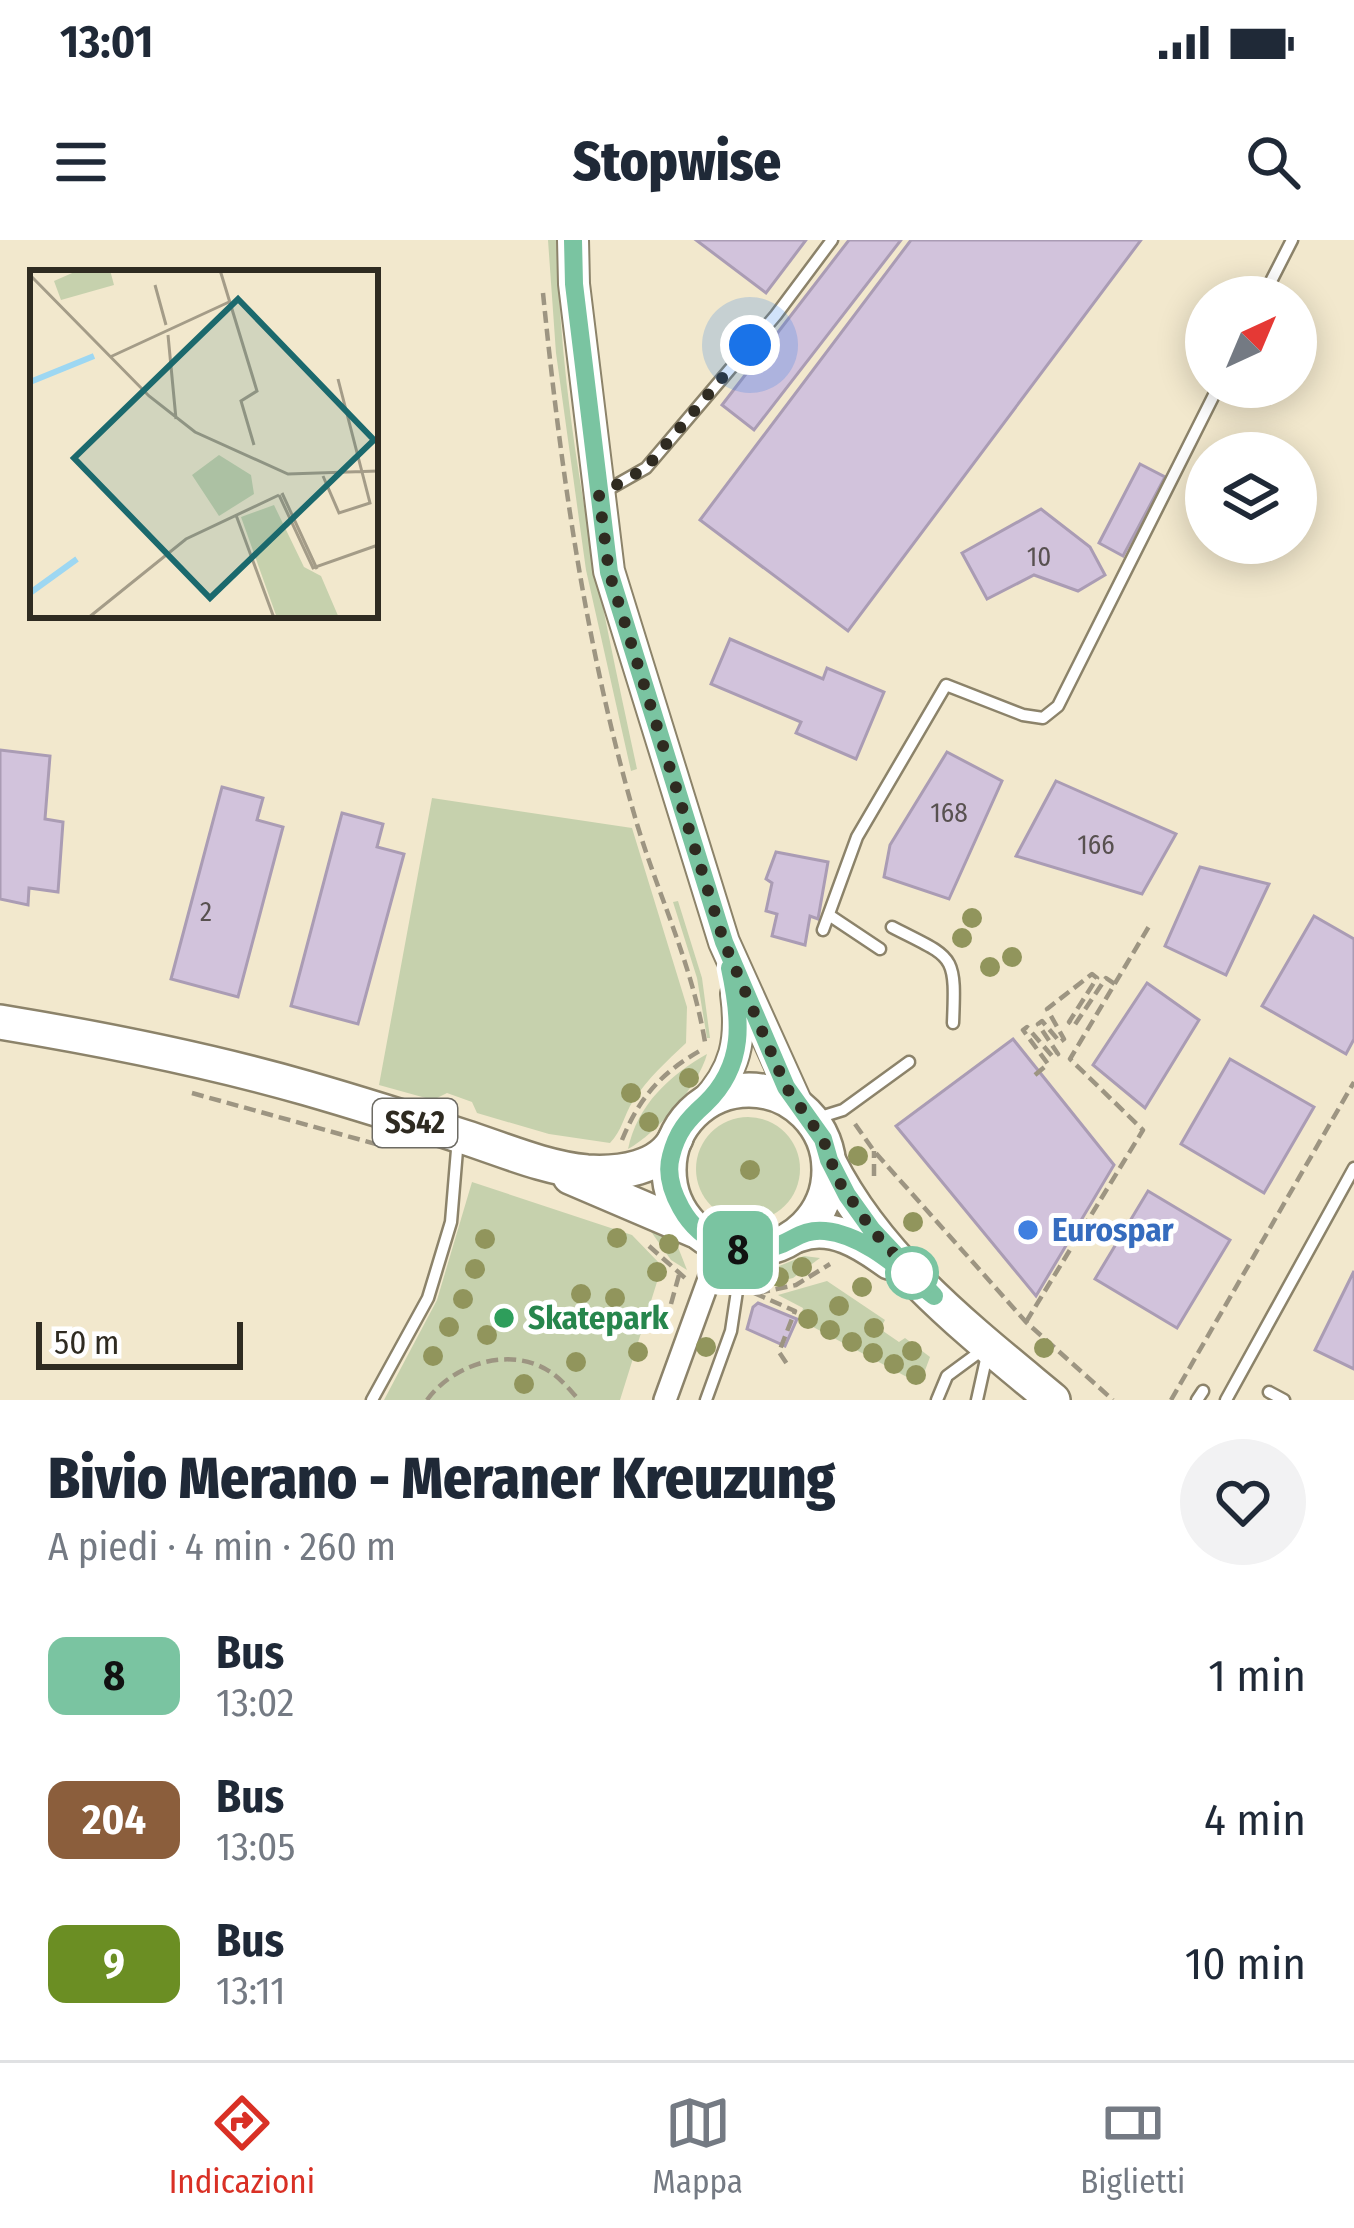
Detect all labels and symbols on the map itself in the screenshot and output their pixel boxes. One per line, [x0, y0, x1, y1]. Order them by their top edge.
inset map [30, 270, 378, 618]
north arrow [1185, 276, 1317, 408]
your location [720, 315, 780, 375]
house number: 10 [1027, 541, 1051, 573]
house number: 168 [930, 797, 968, 829]
house number: 166 [1077, 829, 1115, 861]
house number: 2 [200, 896, 212, 928]
road number: SS42 [373, 1099, 457, 1147]
place label: Eurospar [1052, 1210, 1175, 1250]
line badge: 8 [699, 1211, 777, 1289]
marker: Eurospar [1015, 1217, 1041, 1243]
unlabelled marker [887, 1248, 937, 1298]
place label: Skatepark [528, 1298, 670, 1338]
marker: Skatepark [491, 1305, 517, 1331]
scale bar [36, 1316, 243, 1369]

